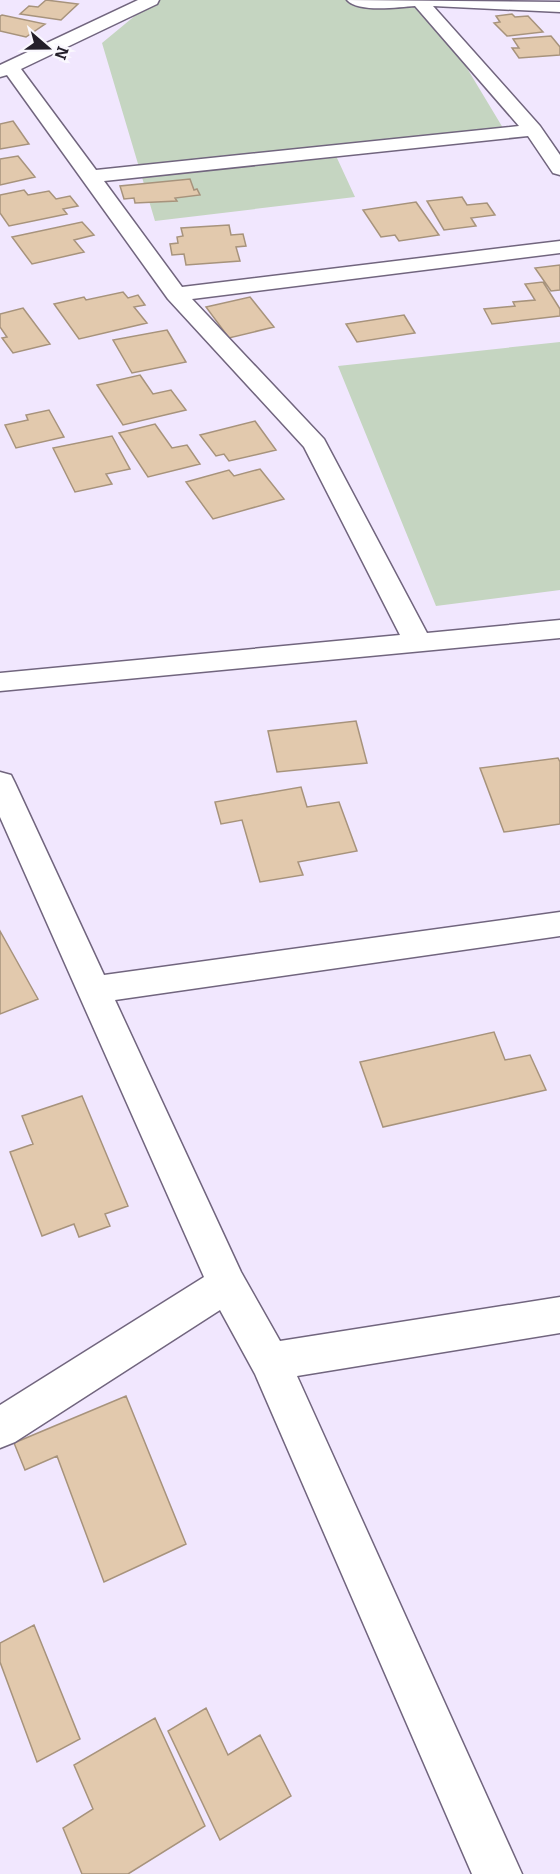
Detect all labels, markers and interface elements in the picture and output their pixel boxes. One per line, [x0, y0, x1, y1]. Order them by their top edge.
north arrow [18, 18, 78, 78]
text: N [51, 44, 73, 62]

